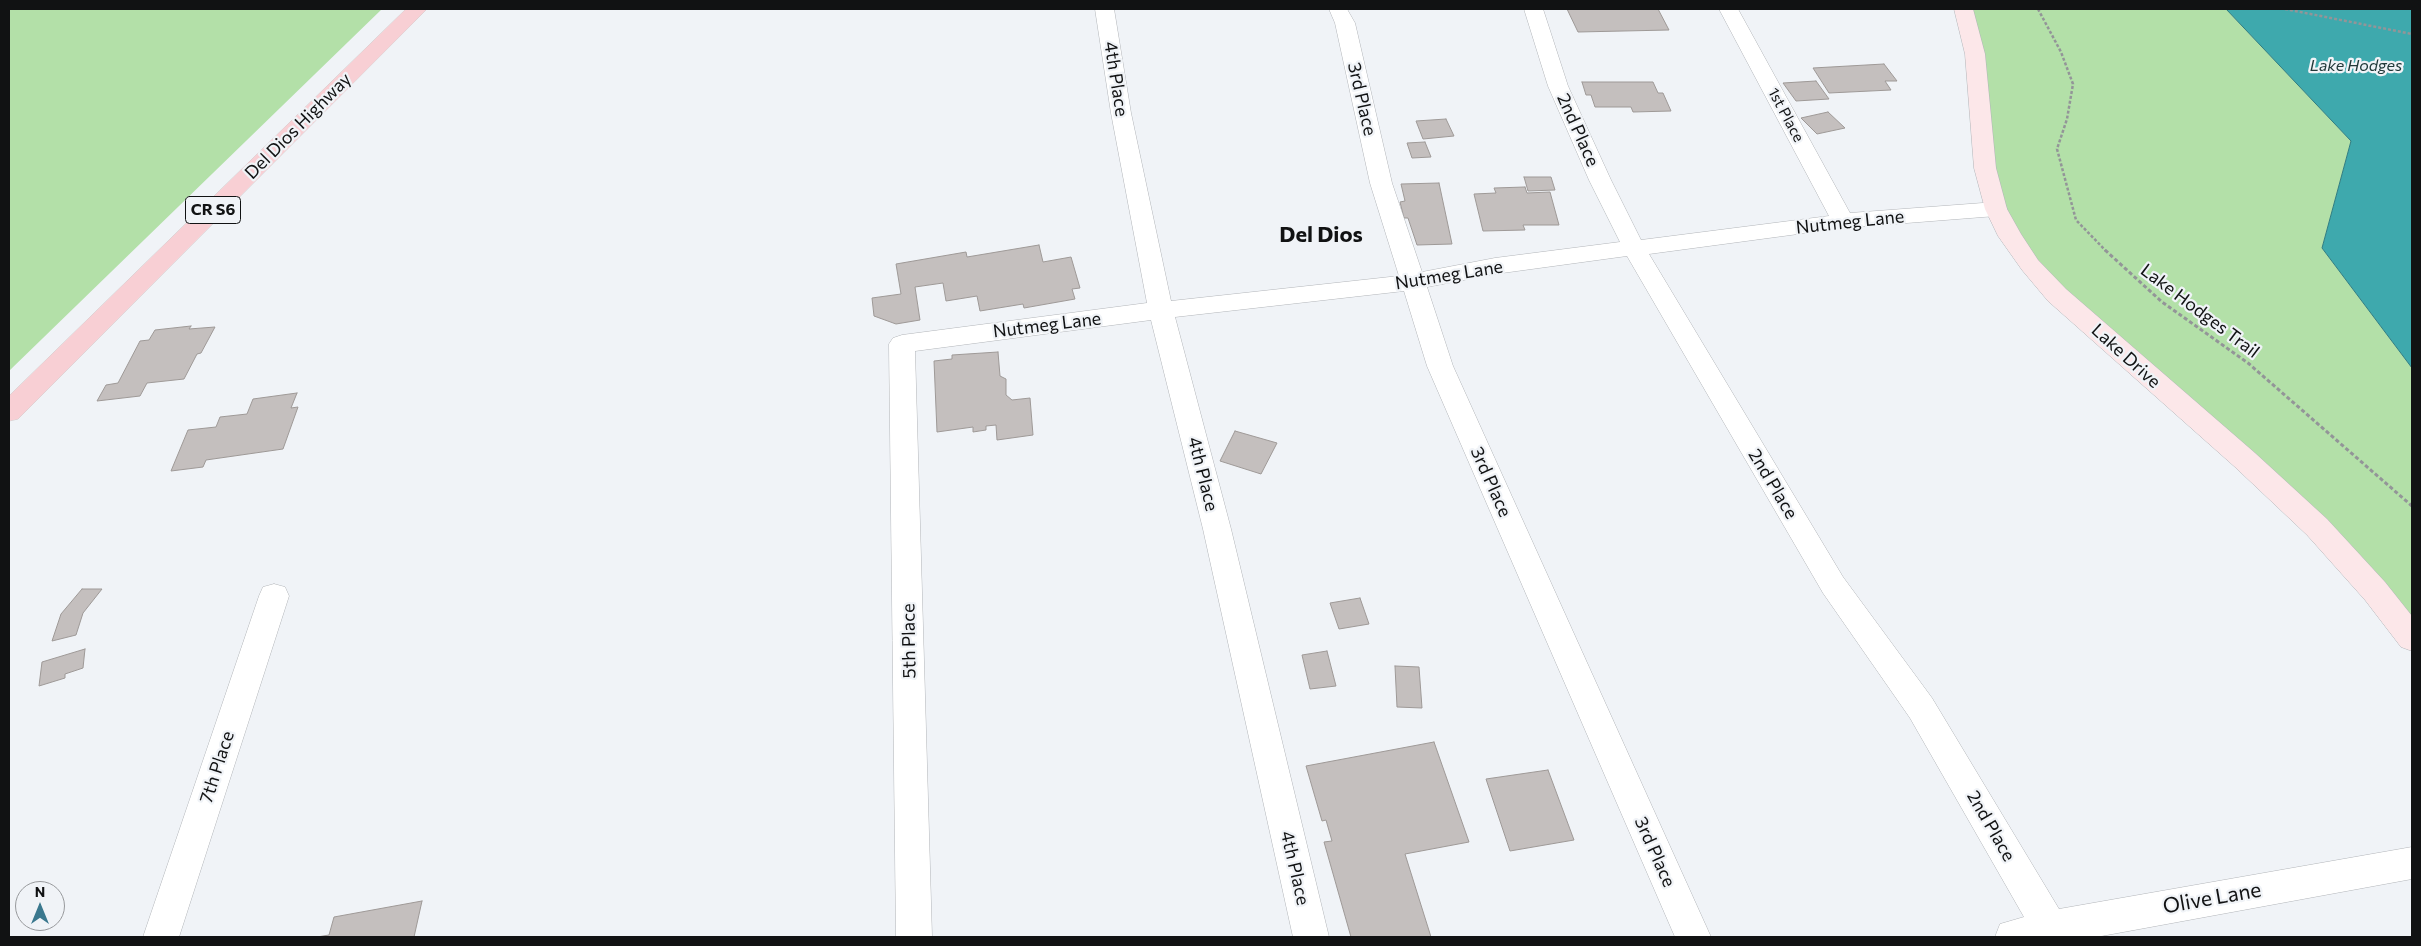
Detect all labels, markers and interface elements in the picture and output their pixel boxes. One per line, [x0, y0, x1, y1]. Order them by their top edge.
street label: 4th Place [1099, 40, 1133, 118]
water label: Lake Hodges [2310, 56, 2402, 76]
street label: 3rd Place [1343, 60, 1381, 138]
street label: Del Dios Highway [240, 68, 356, 184]
street label: 1st Place [1764, 85, 1808, 145]
street label: 2nd Place [1552, 90, 1604, 170]
road number: CR S6 [186, 196, 240, 224]
street label: Nutmeg Lane [1795, 206, 1905, 238]
district label: Del Dios [1279, 222, 1363, 248]
street label: Nutmeg Lane [1394, 256, 1504, 294]
street label: Lake Hodges Trail [2136, 259, 2264, 363]
street label: Nutmeg Lane [992, 308, 1102, 342]
street label: Lake Drive [2087, 319, 2165, 393]
street label: 4th Place [1183, 435, 1223, 513]
street label: 3rd Place [1466, 444, 1516, 520]
street label: 2nd Place [1744, 445, 1802, 523]
street label: 5th Place [898, 603, 920, 679]
street label: 7th Place [195, 728, 239, 806]
street label: 2nd Place [1962, 787, 2020, 865]
street label: 3rd Place [1630, 814, 1680, 890]
street label: 4th Place [1276, 829, 1314, 907]
street label: Olive Lane [2161, 877, 2263, 919]
north arrow [15, 881, 65, 931]
text: N [35, 883, 45, 900]

